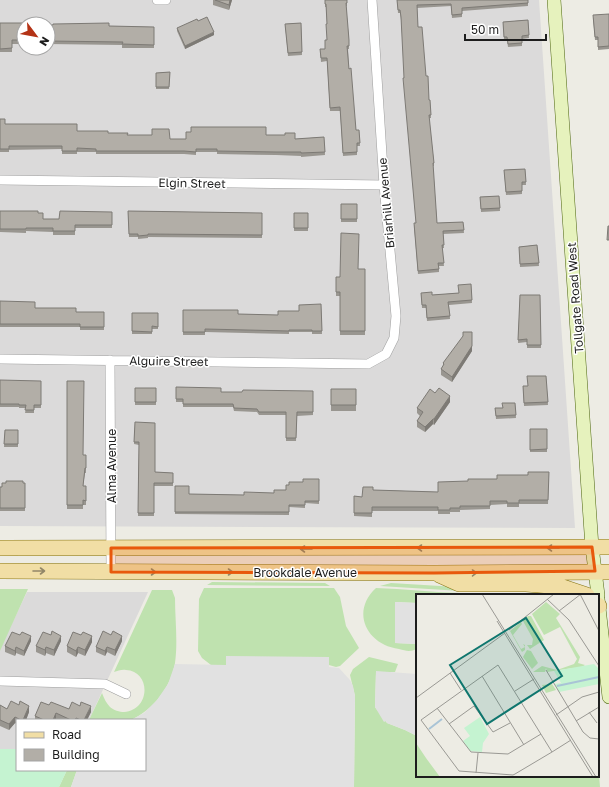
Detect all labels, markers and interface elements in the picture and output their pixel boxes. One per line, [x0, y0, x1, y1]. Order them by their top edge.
north arrow [16, 16, 56, 56]
scale bar [465, 16, 546, 42]
text: 50 m [471, 22, 499, 37]
text: N [37, 35, 53, 49]
street label: Briarhill Avenue [375, 157, 397, 249]
street label: Elgin Street [158, 175, 226, 191]
street label: Tollgate Road West [564, 242, 586, 354]
street label: Alguire Street [129, 353, 209, 369]
street label: Alma Avenue [104, 429, 119, 503]
one-way arrow [417, 544, 430, 552]
one-way arrow [547, 544, 560, 552]
one-way arrow [300, 545, 313, 553]
street label: Brookdale Avenue [253, 565, 357, 580]
one-way arrow [32, 567, 45, 575]
one-way arrow [143, 568, 156, 576]
one-way arrow [220, 568, 233, 576]
one-way arrow [464, 569, 477, 577]
inset map [416, 594, 599, 777]
legend [16, 719, 146, 771]
text: Road [52, 727, 81, 742]
text: Building [52, 747, 100, 762]

